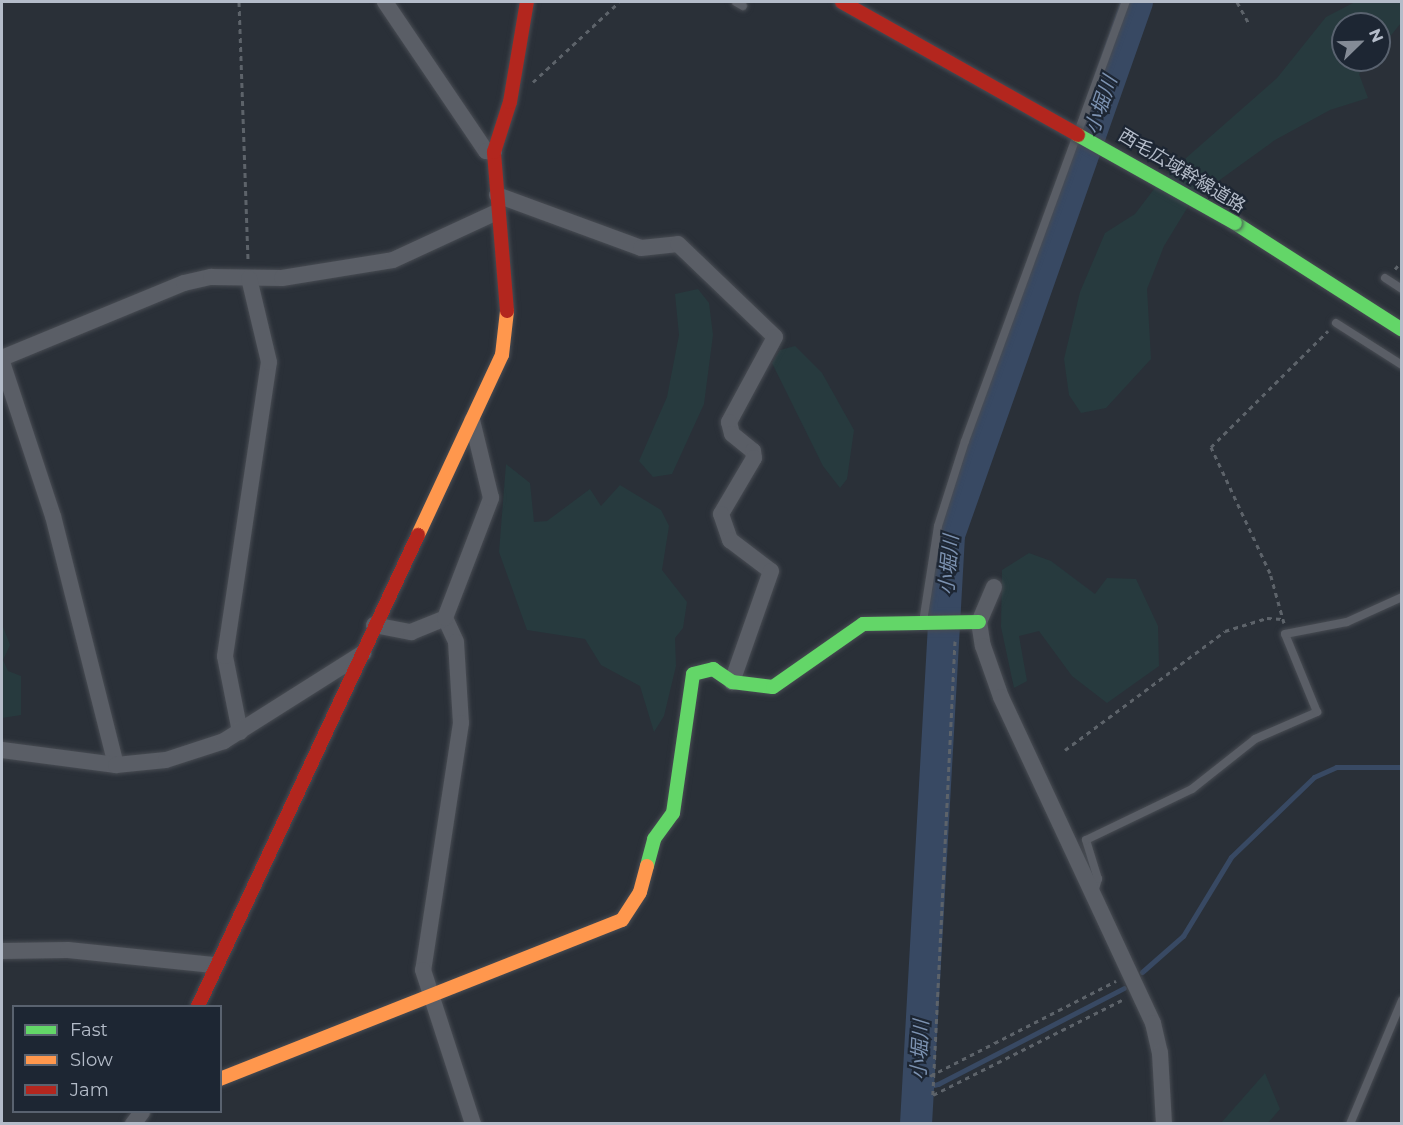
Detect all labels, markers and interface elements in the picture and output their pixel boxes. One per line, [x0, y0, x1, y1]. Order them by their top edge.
north arrow [1331, 12, 1391, 72]
text: N [1365, 26, 1387, 45]
water label: 小堀川 [1080, 73, 1122, 137]
street label: 西毛広域幹線道路 [1115, 125, 1249, 217]
water label: 小堀川 [934, 534, 964, 596]
legend [12, 1005, 222, 1113]
text: Fast [70, 1019, 108, 1041]
water label: 小堀川 [906, 1019, 934, 1081]
text: Slow [70, 1049, 113, 1071]
text: Jam [70, 1079, 109, 1101]

